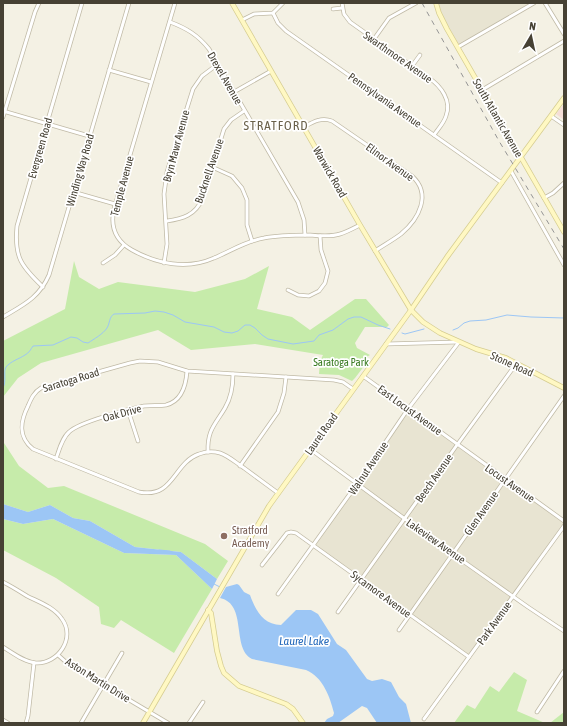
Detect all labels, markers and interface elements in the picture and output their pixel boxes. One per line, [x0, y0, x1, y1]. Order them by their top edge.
north arrow [511, 16, 551, 56]
text: N [528, 20, 537, 33]
street label: Swarthmore Avenue [361, 29, 435, 85]
street label: Drexel Avenue [205, 50, 245, 106]
street label: Pennsylvania Avenue [346, 70, 424, 130]
street label: South Atlantic Avenue [471, 77, 525, 159]
street label: Bryn Mawr Avenue [161, 109, 191, 183]
street label: Evergreen Road [26, 116, 54, 180]
district label: STRATFORD [244, 118, 308, 133]
street label: Winding Way Road [64, 132, 96, 208]
street label: Bucknell Avenue [192, 137, 226, 205]
street label: Elinor Avenue [364, 141, 416, 183]
street label: Warwick Road [311, 145, 349, 199]
street label: Temple Avenue [108, 154, 136, 218]
street label: Stone Road [489, 349, 535, 379]
park label: Saratoga Park [313, 356, 369, 368]
street label: Saratoga Road [41, 366, 101, 394]
street label: East Locust Avenue [376, 383, 444, 437]
street label: Oak Drive [101, 402, 143, 424]
street label: Laurel Road [302, 411, 340, 457]
street label: Walnut Avenue [346, 439, 390, 497]
street label: Beech Avenue [413, 451, 455, 505]
street label: Locust Avenue [483, 462, 537, 504]
street label: Glen Avenue [461, 489, 501, 537]
street label: Lakeview Avenue [404, 516, 468, 566]
place label: Stratford Academy [232, 524, 270, 549]
marker: Stratford Academy [219, 531, 229, 541]
street label: Sycamore Avenue [349, 568, 413, 620]
street label: Park Avenue [474, 599, 514, 647]
water label: Laurel Lake [279, 634, 330, 648]
street label: Aston Martin Drive [64, 655, 132, 705]

